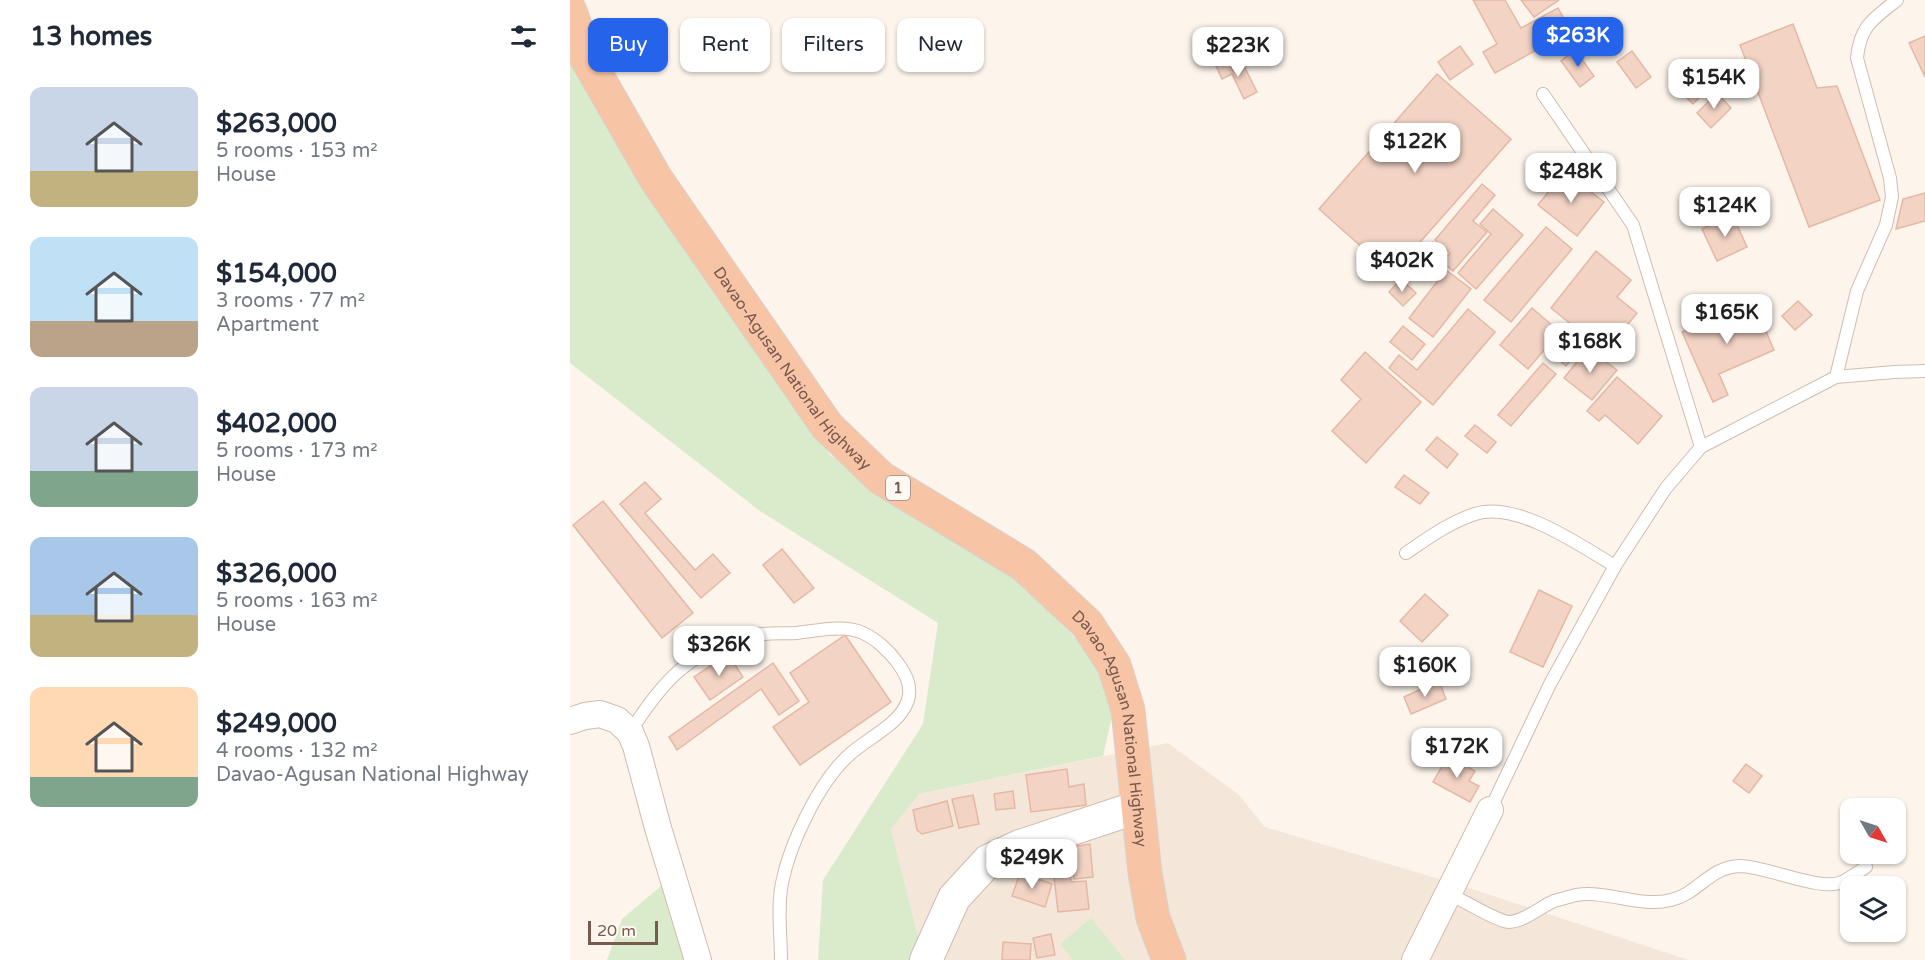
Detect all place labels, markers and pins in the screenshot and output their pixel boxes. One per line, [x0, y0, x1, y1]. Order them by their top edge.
pin: $263K [1536, 17, 1620, 68]
pin: $223K [1196, 27, 1280, 78]
pin: $154K [1672, 59, 1756, 110]
pin: $122K [1373, 123, 1457, 174]
pin: $248K [1529, 153, 1613, 204]
pin: $124K [1683, 187, 1767, 238]
pin: $402K [1360, 242, 1444, 293]
pin: $165K [1685, 294, 1769, 345]
pin: $168K [1548, 323, 1632, 374]
pin: $326K [677, 626, 761, 677]
pin: $160K [1383, 647, 1467, 698]
pin: $172K [1415, 728, 1499, 779]
pin: $249K [990, 839, 1074, 890]

